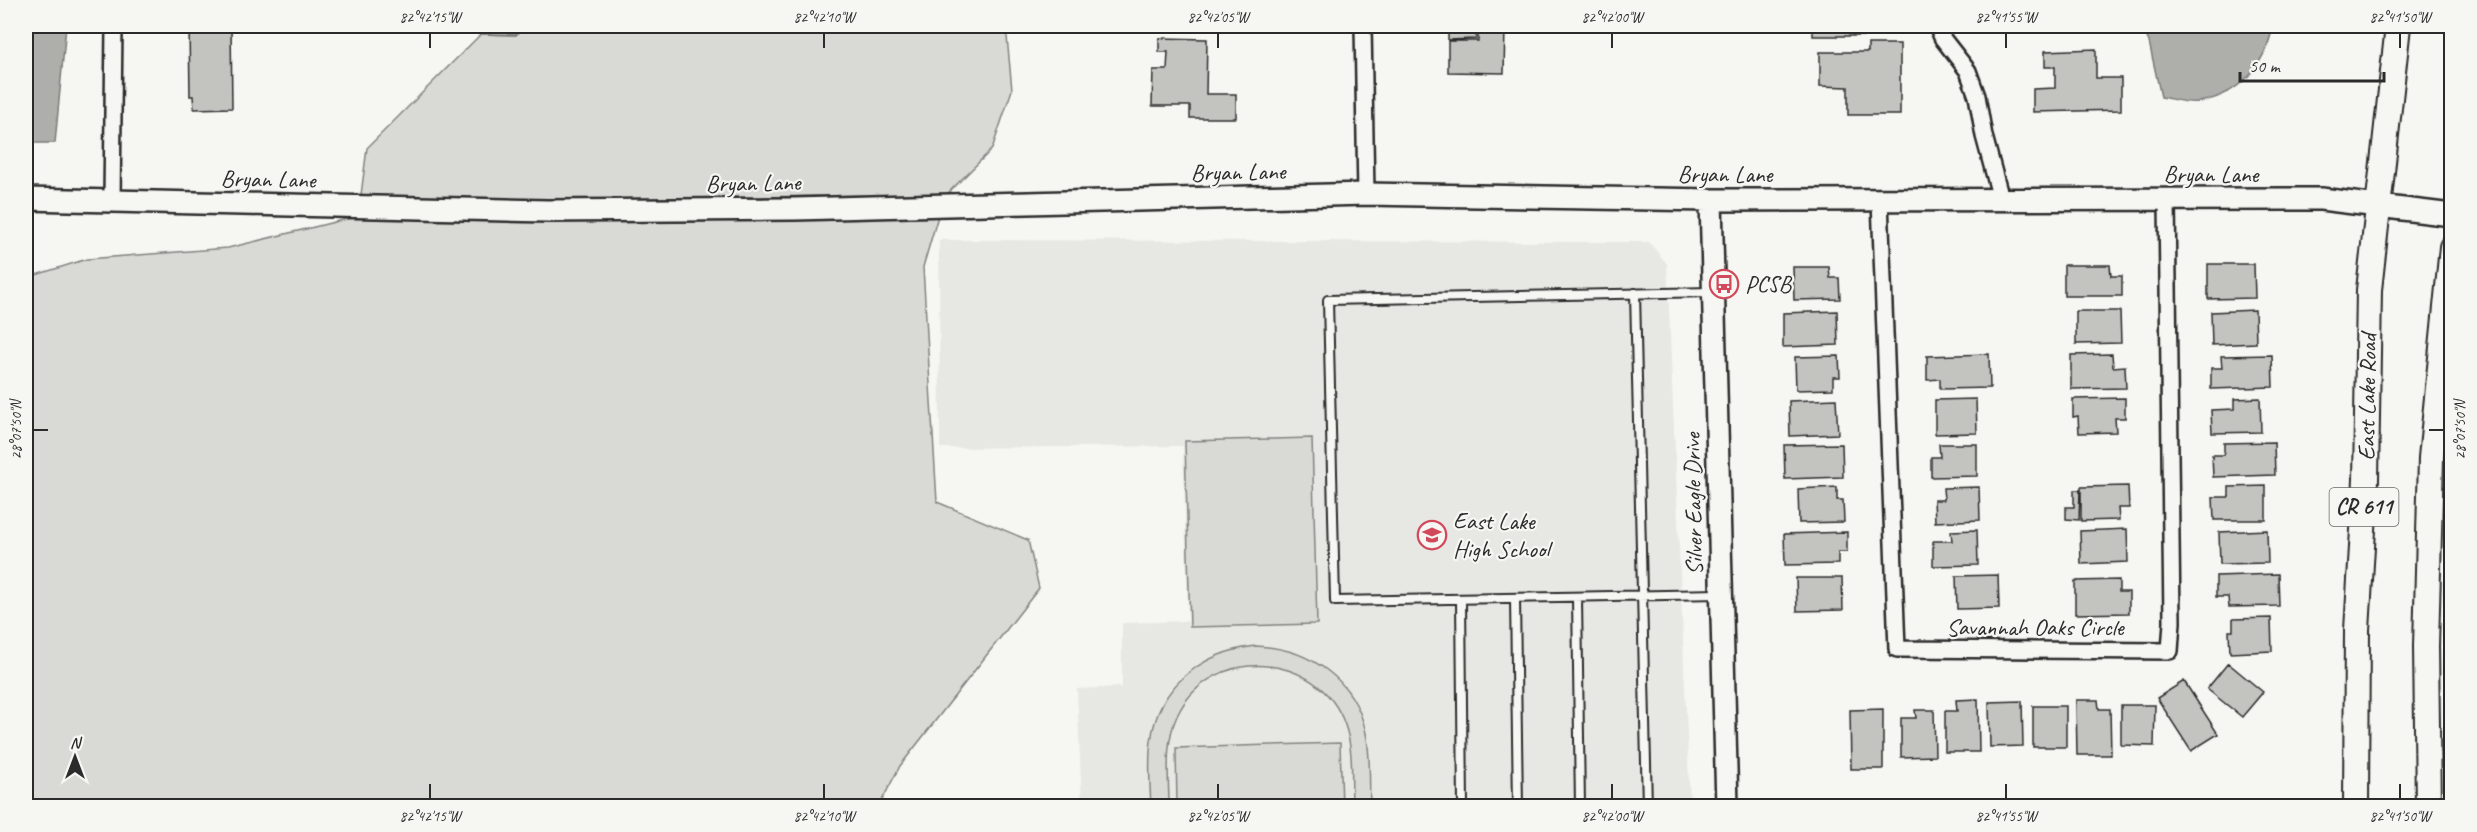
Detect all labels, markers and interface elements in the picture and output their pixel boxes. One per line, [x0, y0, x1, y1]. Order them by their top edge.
text: 82°42'15"W [400, 8, 464, 27]
text: 82°42'10"W [794, 8, 858, 27]
text: 82°42'05"W [1188, 8, 1252, 27]
text: 82°42'00"W [1582, 8, 1646, 27]
text: 82°41'55"W [1976, 8, 2040, 27]
text: 82°41'50"W [2370, 8, 2434, 27]
scale bar [2240, 45, 2384, 83]
text: 50 m [2249, 55, 2282, 77]
street label: Bryan Lane [1190, 156, 1288, 188]
street label: Bryan Lane [1678, 159, 1775, 189]
street label: Bryan Lane [2164, 159, 2261, 189]
street label: Bryan Lane [220, 163, 318, 195]
street label: Bryan Lane [705, 167, 803, 199]
bus stop icon: PCSB [1708, 268, 1740, 300]
place label: PCSB [1745, 269, 1792, 299]
street label: East Lake Road [2351, 330, 2383, 461]
text: 28°07'50"N [7, 397, 26, 460]
text: 28°07'50"N [2451, 397, 2470, 460]
street label: Silver Eagle Drive [1677, 430, 1709, 575]
road number: CR 611 [2330, 488, 2398, 526]
place label: East Lake High School [1453, 506, 1553, 564]
school or university icon: East Lake High School [1416, 519, 1448, 551]
street label: Savannah Oaks Circle [1946, 612, 2126, 642]
north arrow [45, 727, 105, 787]
text: N [70, 733, 83, 753]
text: 82°42'15"W [400, 807, 464, 826]
text: 82°42'10"W [794, 807, 858, 826]
text: 82°42'05"W [1188, 807, 1252, 826]
text: 82°42'00"W [1582, 807, 1646, 826]
text: 82°41'55"W [1976, 807, 2040, 826]
text: 82°41'50"W [2370, 807, 2434, 826]

